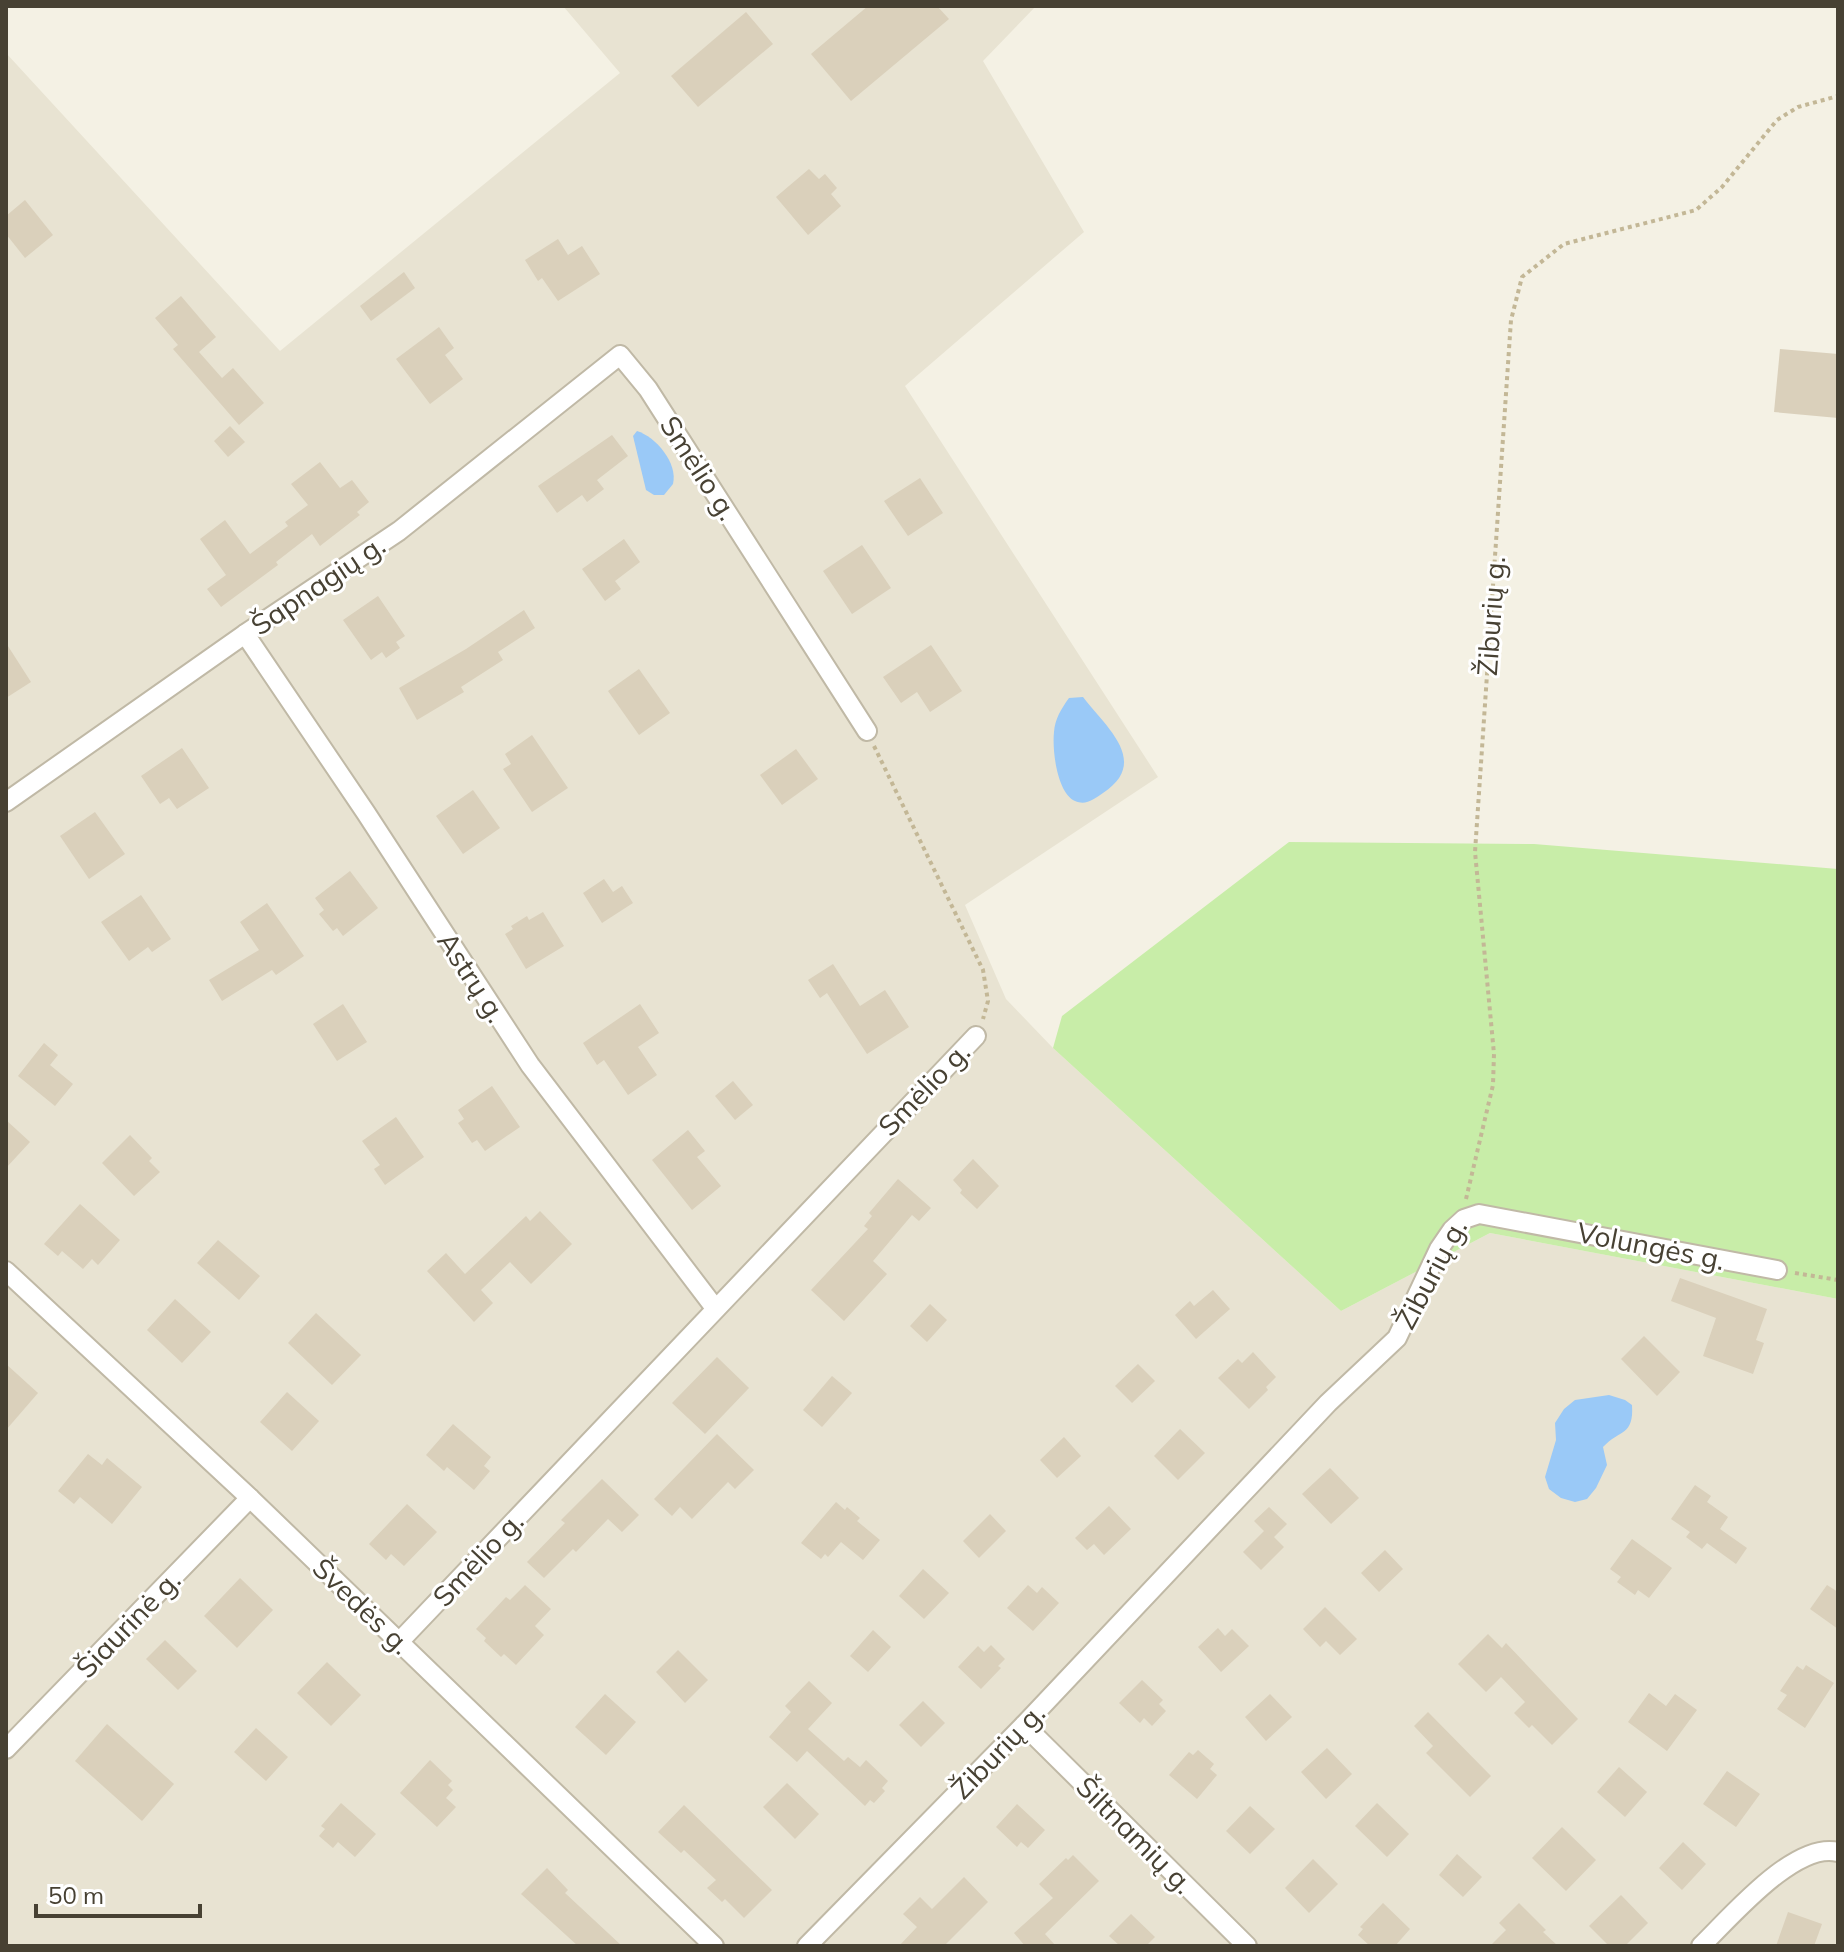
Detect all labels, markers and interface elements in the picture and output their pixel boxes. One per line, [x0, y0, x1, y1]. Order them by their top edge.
street label: Smėlio g. [653, 409, 746, 526]
street label: Šapnagių g. [244, 527, 392, 642]
street label: Žiburių g. [1469, 555, 1512, 677]
street label: Astrų g. [430, 925, 515, 1029]
street label: Smėlio g. [870, 1034, 977, 1143]
street label: Žiburių g. [1387, 1213, 1474, 1335]
street label: Volungės g. [1574, 1214, 1728, 1277]
street label: Smėlio g. [425, 1504, 530, 1613]
street label: Švedės g. [306, 1550, 419, 1661]
street label: Šiaurinė g. [68, 1563, 188, 1685]
street label: Žiburių g. [943, 1695, 1052, 1806]
street label: Šiltnamių g. [1069, 1769, 1201, 1901]
scale bar [36, 1868, 200, 1918]
text: 50 m [48, 1880, 104, 1910]

